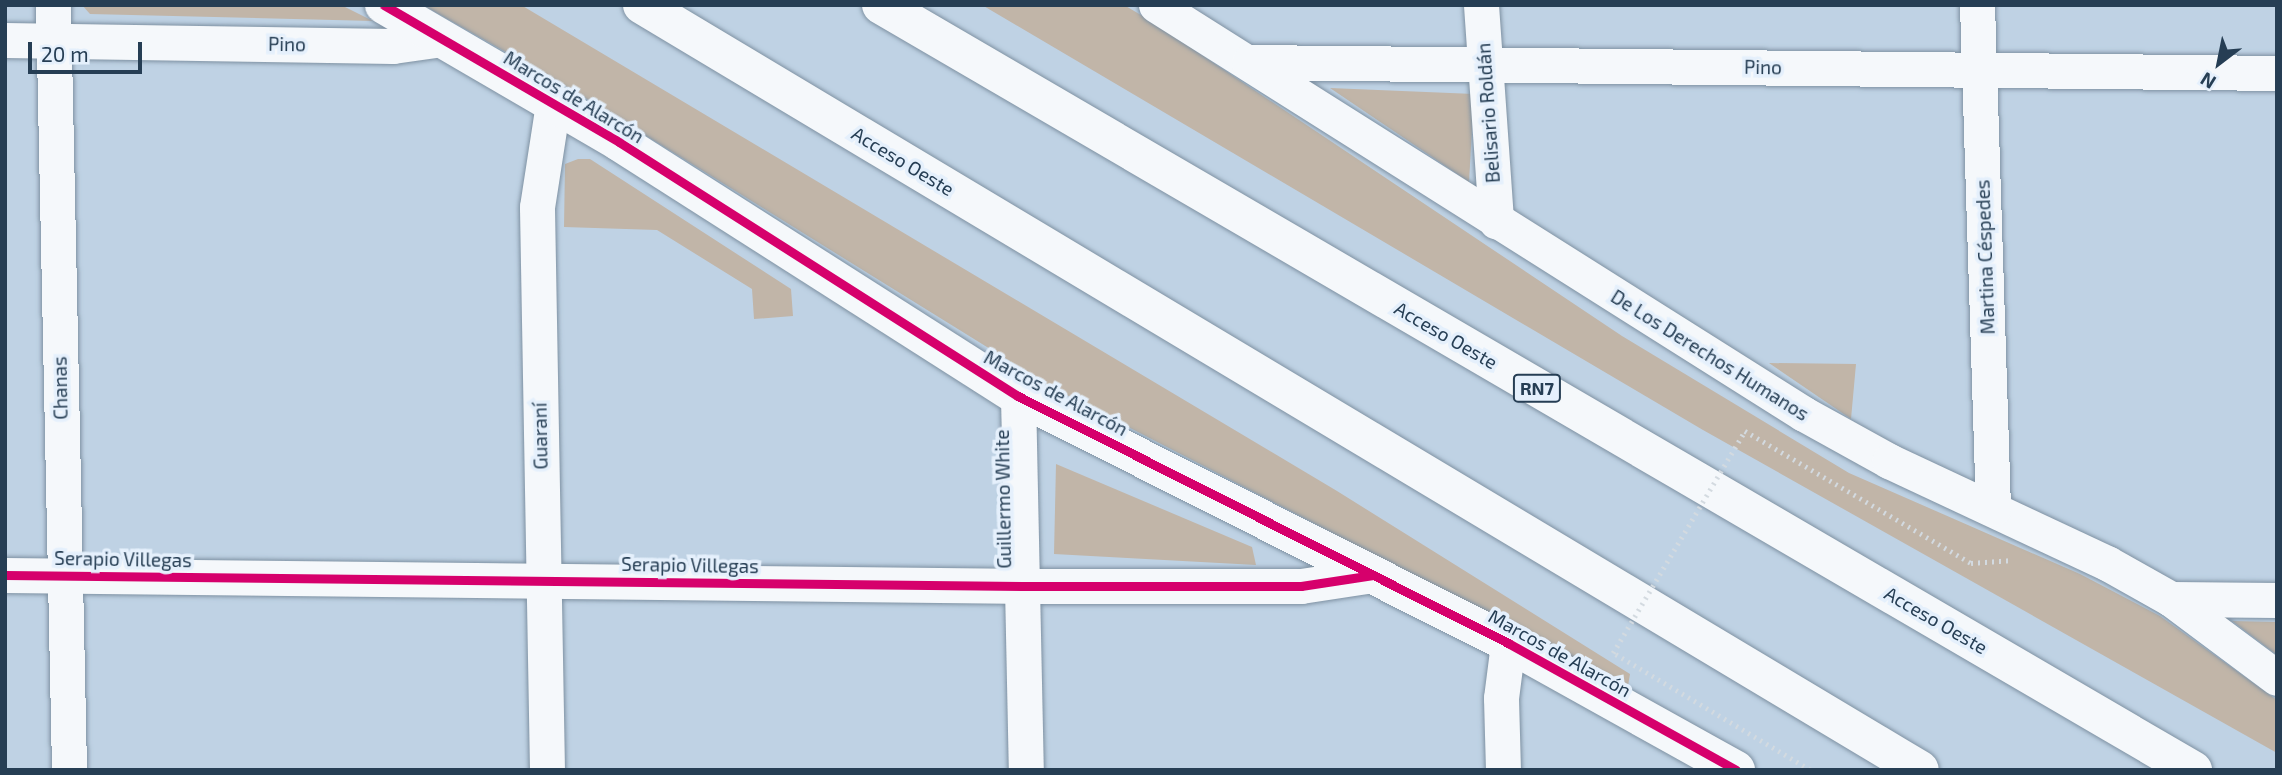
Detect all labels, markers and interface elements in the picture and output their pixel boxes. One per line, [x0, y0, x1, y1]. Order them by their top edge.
scale bar [32, 28, 145, 72]
north arrow [2184, 28, 2254, 98]
street label: Pino [268, 32, 306, 56]
text: 20 m [41, 41, 89, 66]
street label: Belisario Roldán [1472, 42, 1504, 184]
street label: Marcos de Alarcón [500, 46, 648, 148]
street label: Pino [1744, 55, 1782, 79]
text: N [2196, 68, 2220, 95]
street label: Acceso Oeste [848, 122, 958, 200]
street label: Martina Céspedes [1971, 179, 1999, 335]
street label: De Los Derechos Humanos [1607, 285, 1813, 425]
street label: Acceso Oeste [1391, 296, 1501, 374]
street label: Marcos de Alarcón [980, 345, 1132, 441]
street label: Chanas [48, 356, 72, 420]
road number: RN7 [1512, 374, 1562, 402]
street label: Guaraní [528, 402, 552, 470]
street label: Guillermo White [990, 429, 1016, 569]
street label: Serapio Villegas [54, 546, 192, 572]
street label: Serapio Villegas [621, 552, 759, 578]
street label: Acceso Oeste [1881, 581, 1991, 659]
street label: Marcos de Alarcón [1485, 604, 1635, 702]

